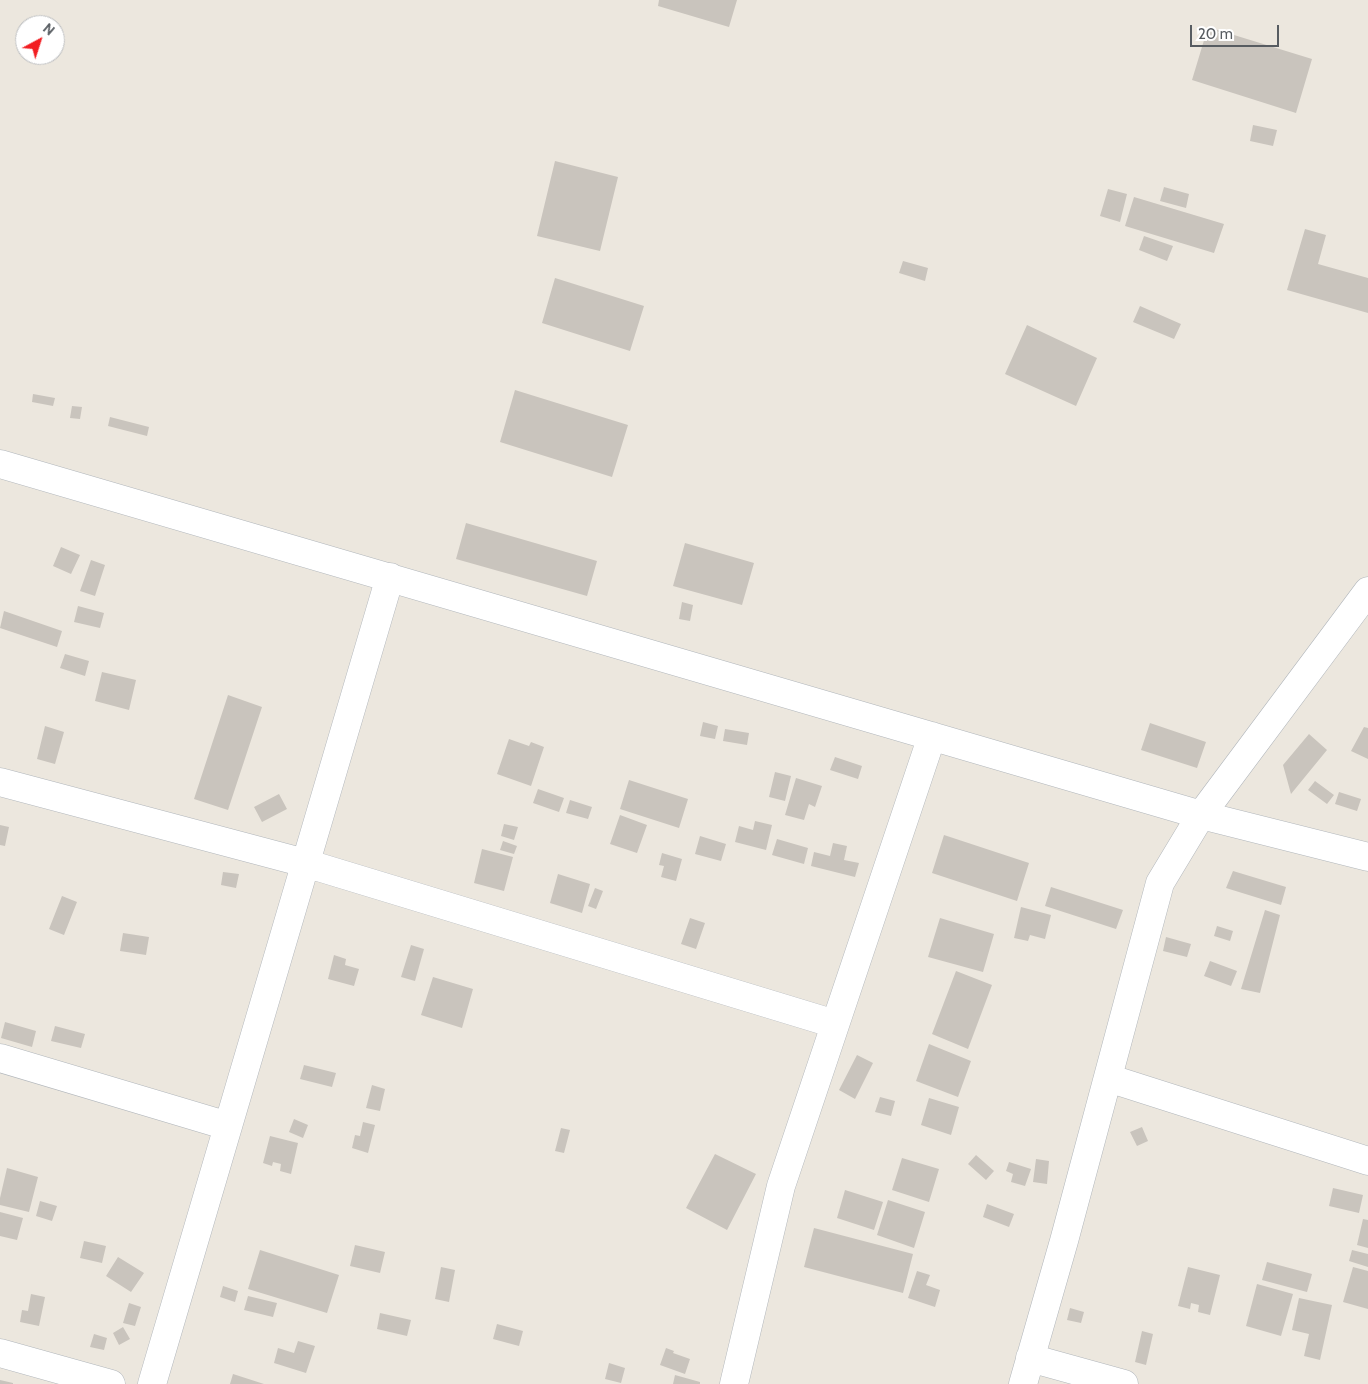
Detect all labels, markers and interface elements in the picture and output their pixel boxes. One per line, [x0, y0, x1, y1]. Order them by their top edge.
north arrow [15, 15, 65, 65]
scale bar [1193, 15, 1282, 47]
text: N [39, 19, 59, 39]
text: 20 m [1198, 25, 1233, 43]

